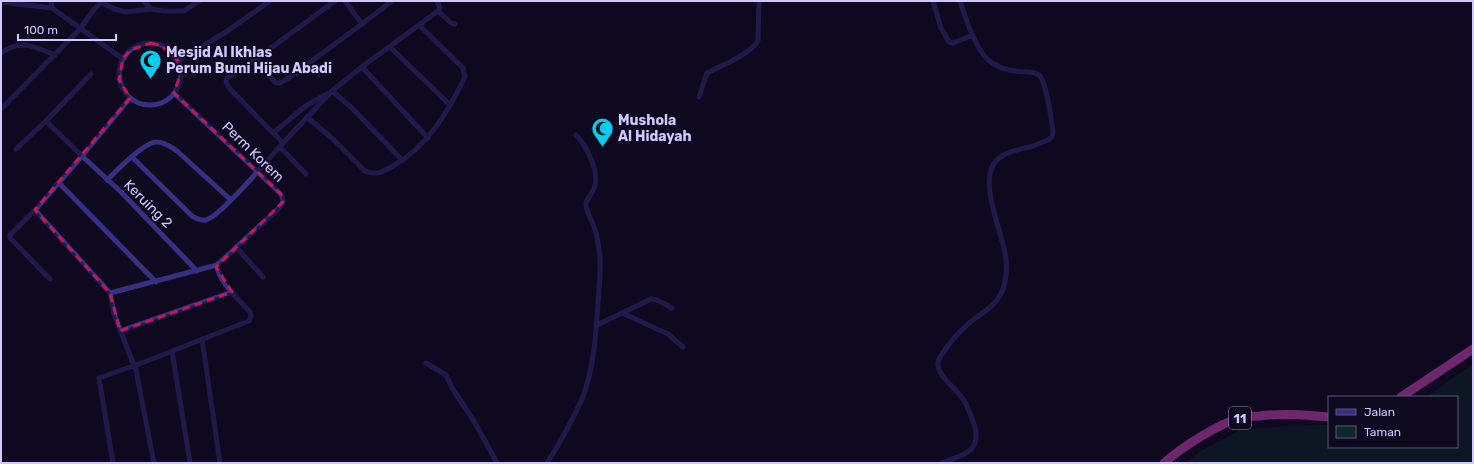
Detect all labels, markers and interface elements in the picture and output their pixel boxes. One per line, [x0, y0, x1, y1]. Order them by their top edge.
scale bar [18, 16, 116, 42]
text: 100 m [24, 23, 58, 37]
place label: Mesjid Al Ikhlas Perum Bumi Hijau Abadi [166, 44, 332, 77]
mosque icon: Mesjid Al Ikhlas Perum Bumi Hijau Abadi [138, 47, 164, 80]
place label: Mushola Al Hidayah [618, 112, 692, 145]
mosque icon: Mushola Al Hidayah [590, 115, 616, 148]
street label: Perm Korem [219, 118, 287, 186]
street label: Keruing 2 [120, 176, 176, 232]
legend [1328, 396, 1458, 448]
text: Jalan [1364, 405, 1395, 419]
road number: 11 [1229, 407, 1251, 429]
text: Taman [1364, 425, 1401, 439]

